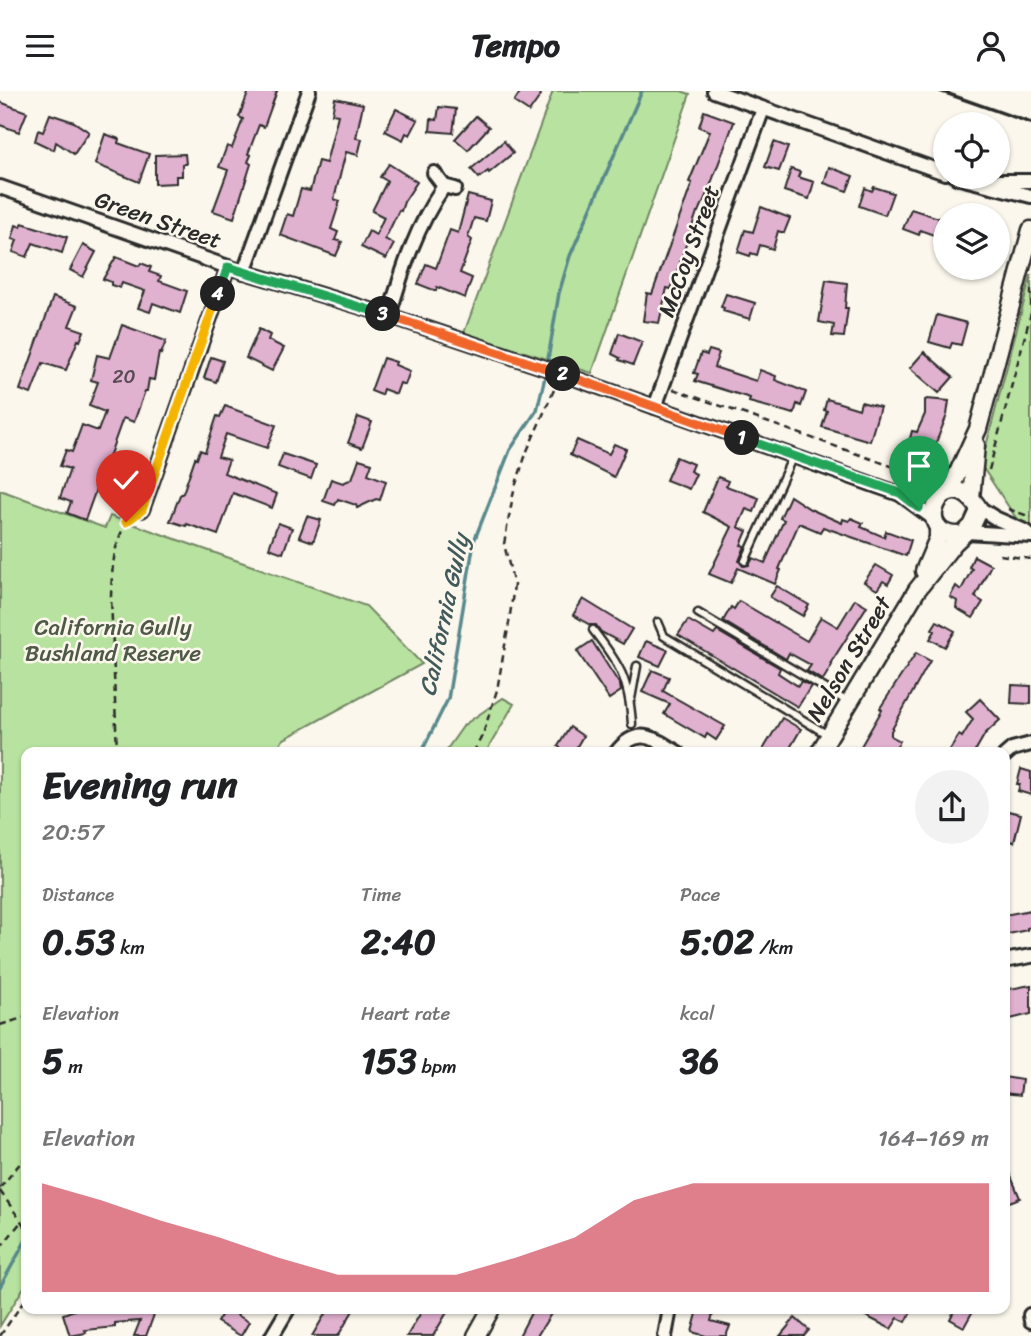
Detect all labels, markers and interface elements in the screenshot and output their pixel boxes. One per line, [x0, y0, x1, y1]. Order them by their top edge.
text: Tempo [471, 17, 560, 74]
icon: menu [21, 27, 59, 65]
icon: person [972, 27, 1010, 65]
map controls [933, 112, 1010, 280]
button: locate [933, 112, 1010, 189]
street label: Green Street [89, 179, 227, 261]
street label: McCoy Street [646, 179, 732, 323]
button: layers [933, 203, 1010, 280]
pin: 4 [200, 277, 235, 311]
text: 4 [212, 277, 223, 310]
pin: 3 [366, 297, 400, 332]
text: 3 [377, 297, 388, 330]
pin: 2 [546, 357, 580, 391]
text: 2 [557, 357, 568, 390]
house number: 20 [113, 360, 135, 393]
pin: 1 [724, 421, 760, 455]
text: 1 [737, 421, 746, 454]
pin [889, 436, 949, 508]
icon: arrive [900, 447, 938, 485]
pin [96, 450, 156, 522]
icon: check [107, 461, 145, 499]
water label: California Gully [406, 527, 482, 700]
street label: Nelson Street [795, 586, 904, 730]
park label: California Gully Bushland Reserve [25, 607, 201, 674]
text: Evening run [42, 752, 238, 819]
button: share [915, 770, 989, 844]
text: 20:57 [42, 812, 104, 853]
text: Distance [42, 878, 114, 911]
text: Time [361, 878, 401, 911]
text: Pace [680, 878, 720, 911]
text: 0.53 [42, 911, 115, 973]
text: 2:40 [361, 911, 436, 973]
text: 5:02 [680, 911, 754, 973]
text: km [115, 931, 145, 964]
text: /km [754, 931, 793, 964]
text: Elevation [42, 997, 119, 1030]
text: Heart rate [361, 997, 450, 1030]
text: kcal [680, 997, 715, 1030]
text: 5 [42, 1030, 63, 1092]
text: 153 [361, 1030, 417, 1092]
text: 36 [680, 1030, 719, 1092]
text: m [63, 1050, 83, 1083]
text: bpm [417, 1050, 457, 1083]
text: Elevation [42, 1118, 135, 1159]
text: 164–169 m [878, 1118, 989, 1159]

